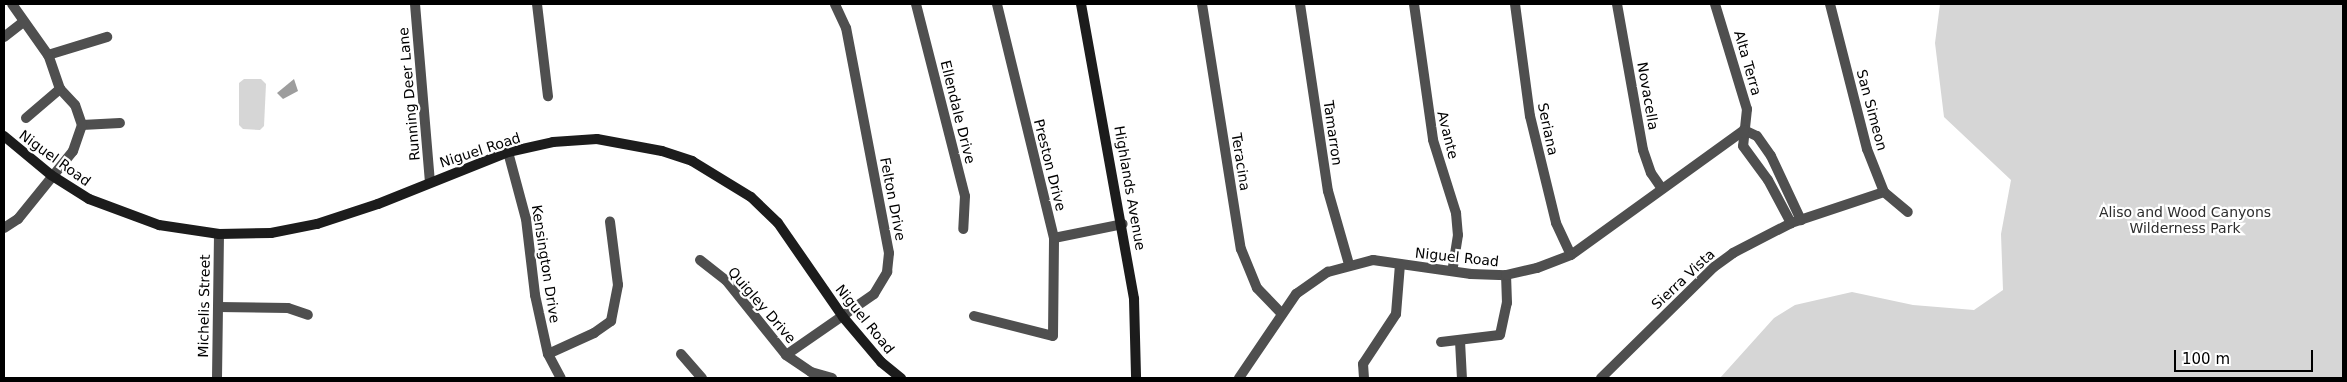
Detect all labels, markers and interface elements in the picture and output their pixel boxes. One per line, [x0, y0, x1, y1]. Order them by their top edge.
street label: Running Deer Lane [395, 27, 423, 161]
street label: Alta Terra [1731, 29, 1765, 97]
street label: Ellendale Drive [937, 59, 979, 165]
street label: Novacella [1634, 61, 1662, 131]
street label: San Simeon [1853, 68, 1891, 152]
street label: Tamarron [1320, 99, 1346, 167]
street label: Seriana [1534, 101, 1562, 157]
street label: Avante [1434, 109, 1462, 161]
street label: Preston Drive [1030, 117, 1070, 213]
street label: Highlands Avenue [1111, 124, 1149, 252]
street label: Niguel Road [16, 126, 94, 190]
street label: Niguel Road [437, 129, 523, 171]
street label: Teracina [1228, 132, 1254, 192]
street label: Felton Drive [877, 156, 909, 242]
street label: Kensington Drive [528, 204, 564, 324]
park label: Aliso and Wood Canyons Wilderness Park [2099, 204, 2271, 236]
street label: Niguel Road [1414, 244, 1500, 270]
street label: Sierra Vista [1648, 246, 1718, 312]
street label: Michelis Street [195, 254, 213, 358]
street label: Quigley Drive [724, 264, 800, 346]
street label: Niguel Road [832, 281, 898, 357]
scale bar [2177, 340, 2316, 372]
text: 100 m [2182, 350, 2230, 368]

